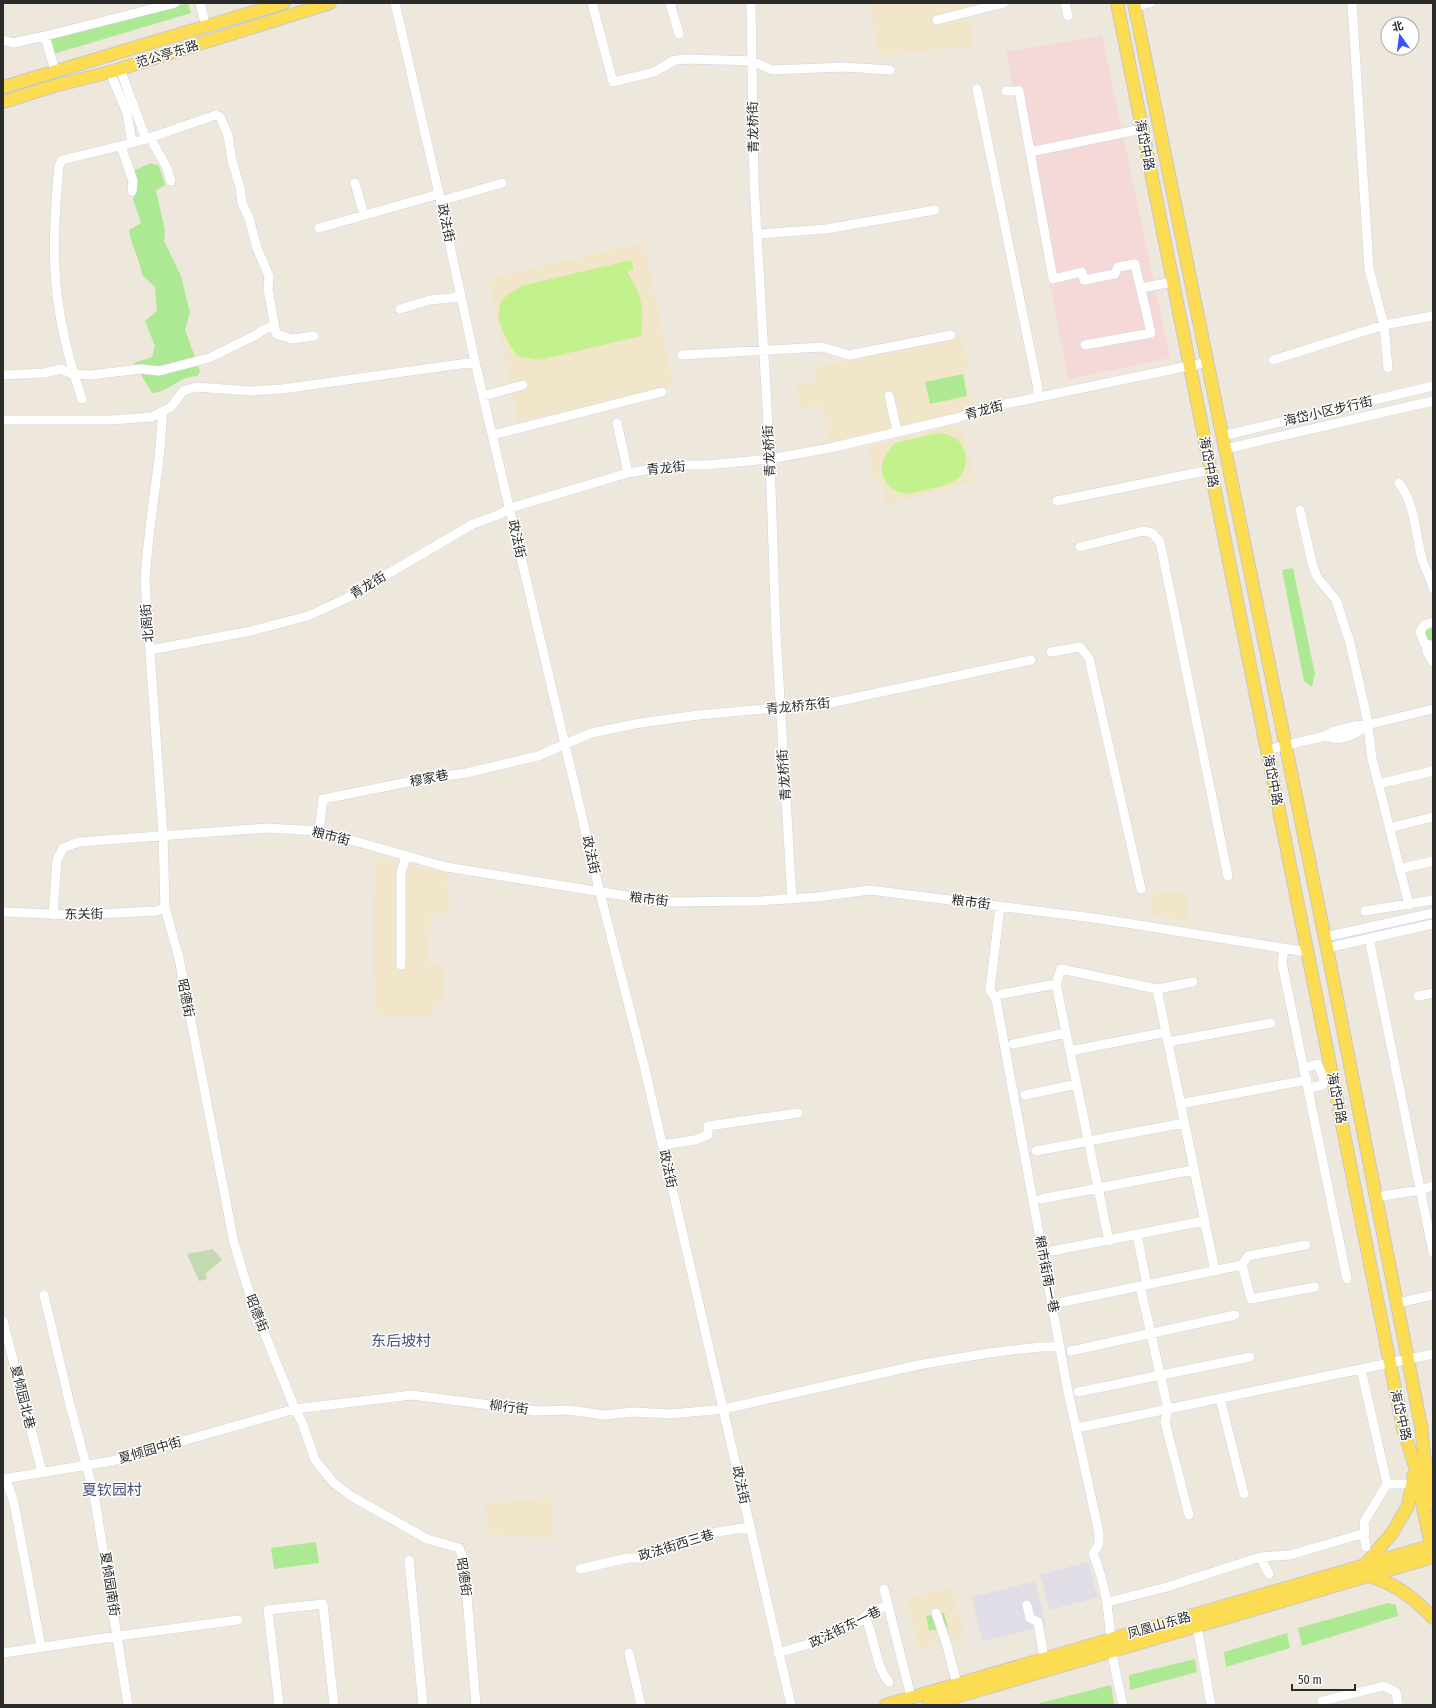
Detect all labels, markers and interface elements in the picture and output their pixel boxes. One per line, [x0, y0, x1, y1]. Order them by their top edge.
north arrow [1380, 16, 1420, 56]
text: 北 [1391, 19, 1405, 34]
street label: 范公亭东路 [134, 37, 200, 71]
street label: 青龙桥街 [745, 101, 761, 153]
street label: 海岱中路 [1133, 118, 1157, 172]
street label: 政法街 [435, 202, 457, 244]
street label: 海岱小区步行街 [1282, 393, 1374, 429]
street label: 青龙街 [963, 398, 1005, 422]
street label: 青龙桥街 [760, 425, 778, 477]
street label: 海岱中路 [1197, 435, 1221, 489]
street label: 青龙街 [646, 459, 686, 477]
street label: 政法街 [505, 518, 529, 560]
street label: 青龙街 [347, 569, 389, 601]
street label: 北阁街 [138, 603, 156, 643]
street label: 青龙桥东街 [765, 695, 831, 717]
street label: 青龙桥街 [775, 749, 793, 801]
street label: 海岱中路 [1261, 753, 1285, 807]
street label: 穆家巷 [408, 767, 450, 789]
street label: 粮市街 [310, 824, 352, 848]
street label: 政法街 [579, 834, 603, 876]
street label: 粮市街 [629, 889, 669, 909]
street label: 粮市街 [951, 892, 991, 912]
street label: 东关街 [64, 906, 104, 922]
street label: 昭德街 [175, 977, 197, 1019]
street label: 海岱中路 [1325, 1071, 1349, 1125]
street label: 政法街 [656, 1148, 680, 1190]
street label: 粮市街南一巷 [1032, 1234, 1062, 1314]
street label: 昭德街 [243, 1292, 271, 1334]
district label: 东后坡村 [371, 1332, 431, 1350]
street label: 夏倾园北巷 [8, 1364, 38, 1430]
street label: 海岱中路 [1388, 1388, 1414, 1442]
street label: 柳行街 [489, 1397, 529, 1417]
street label: 夏倾园中街 [117, 1434, 183, 1466]
street label: 政法街 [729, 1464, 753, 1506]
district label: 夏钦园村 [82, 1481, 142, 1499]
street label: 政法街西三巷 [637, 1526, 715, 1564]
street label: 夏倾园南街 [98, 1551, 122, 1617]
street label: 昭德街 [454, 1557, 474, 1597]
street label: 政法街东一巷 [807, 1603, 883, 1651]
street label: 凤凰山东路 [1126, 1609, 1192, 1641]
scale bar [1292, 1666, 1355, 1692]
text: 50 m [1298, 1673, 1322, 1687]

